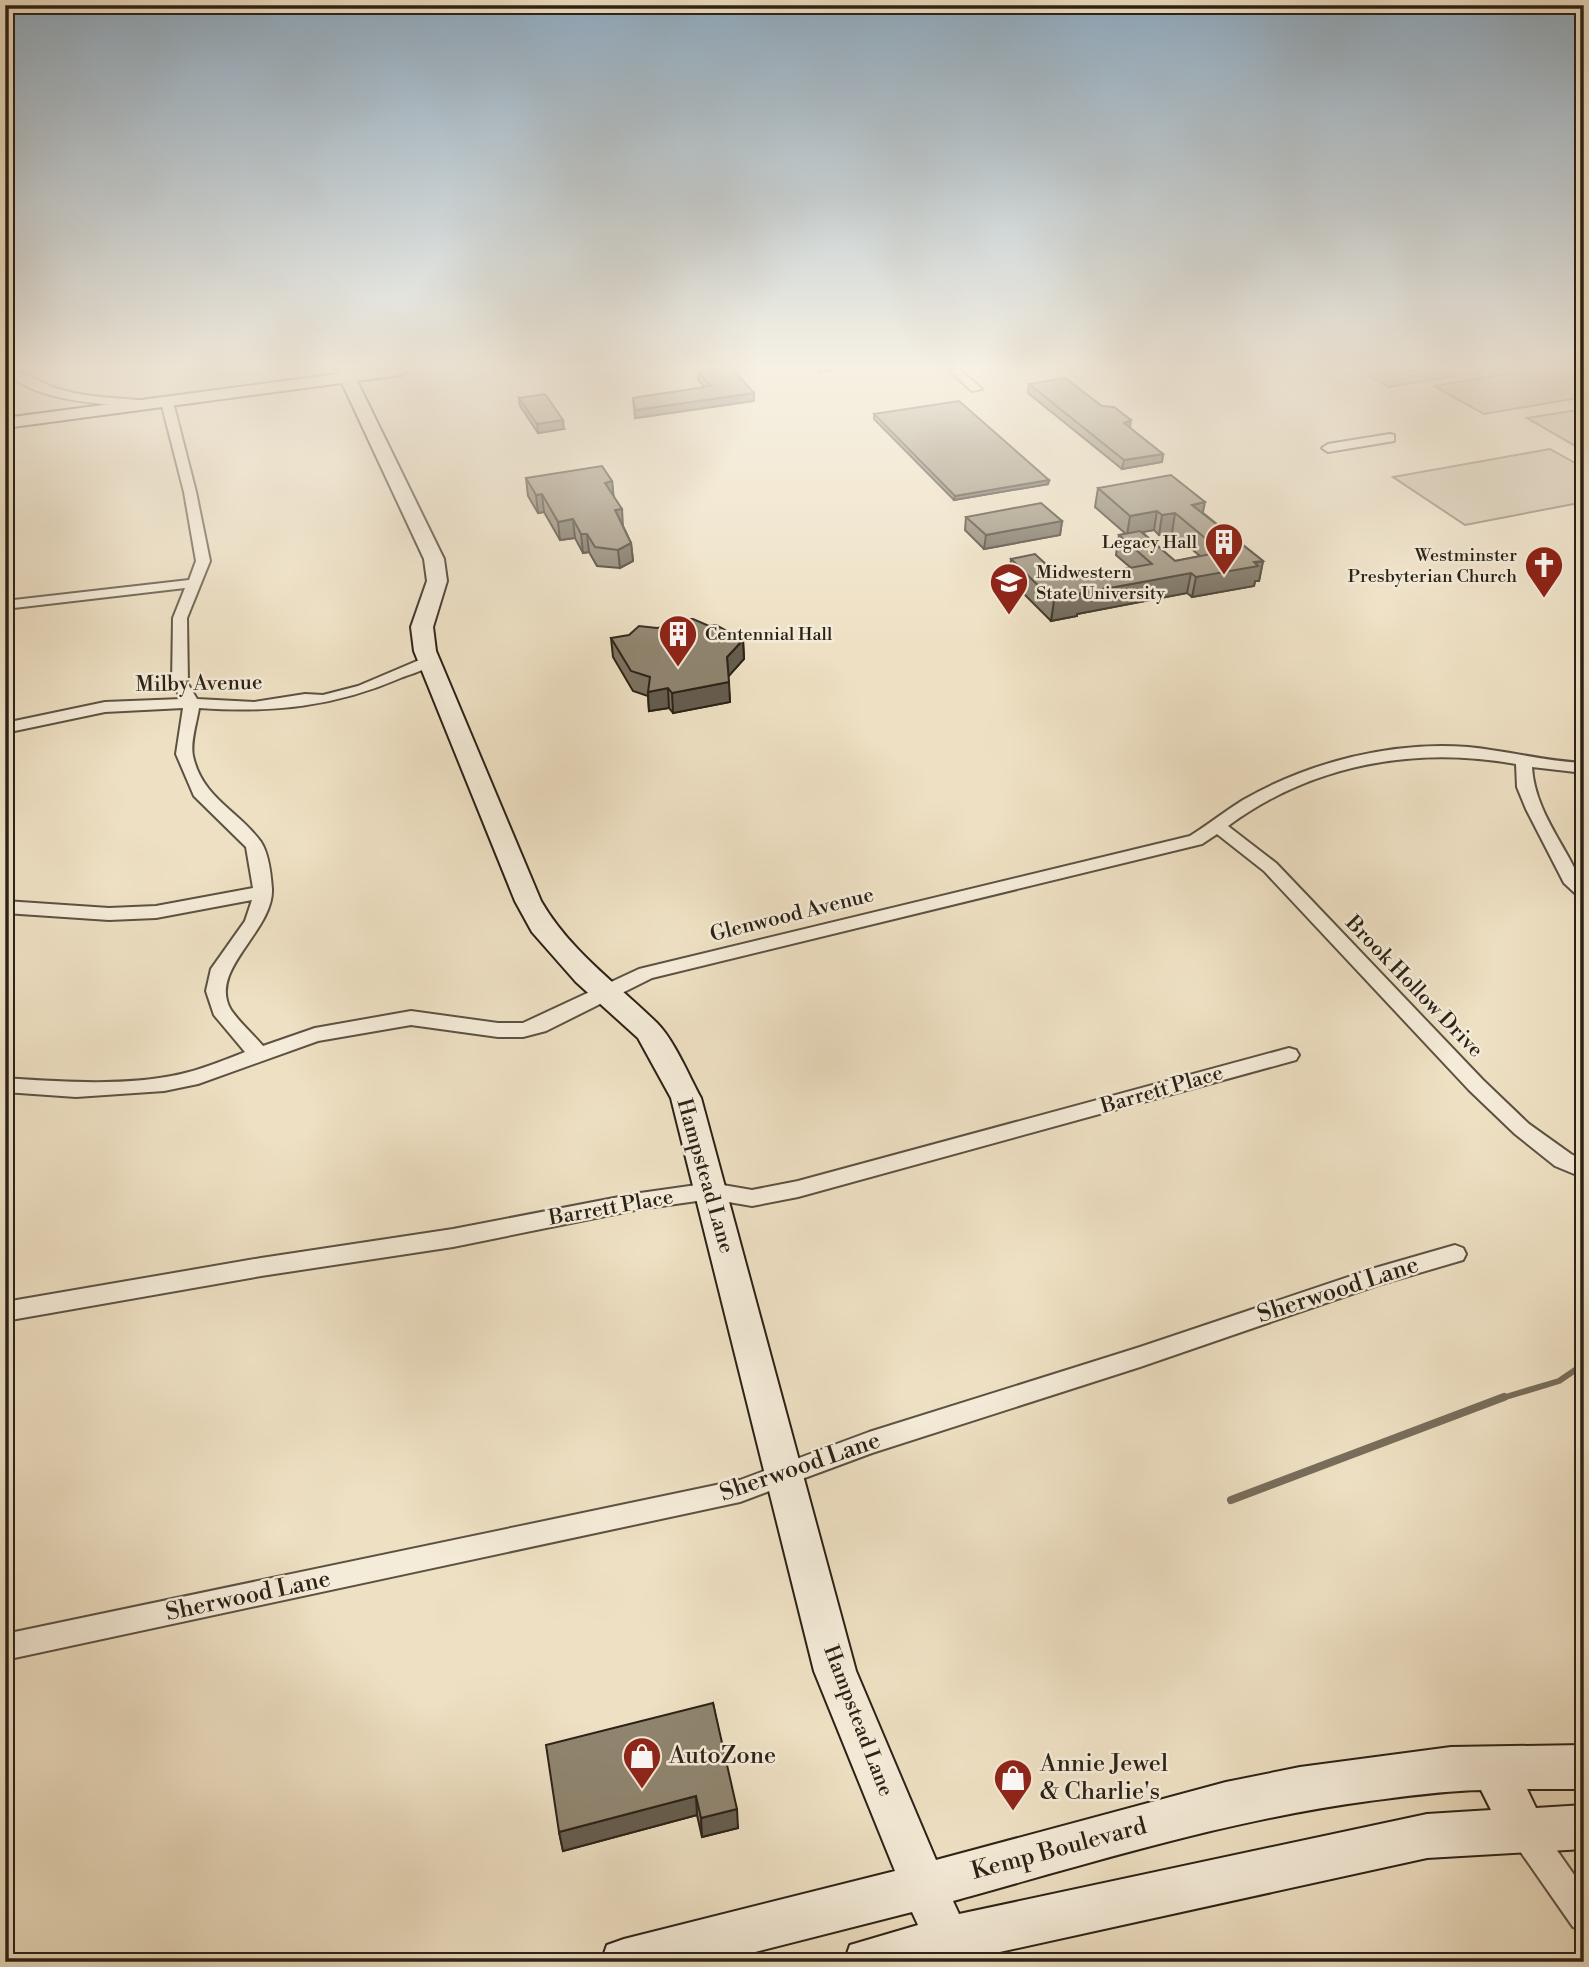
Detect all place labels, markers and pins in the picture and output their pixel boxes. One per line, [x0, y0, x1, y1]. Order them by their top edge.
building icon: Legacy Hall [1203, 521, 1245, 576]
place label: Legacy Hall [1102, 531, 1198, 554]
place label: Westminster Presbyterian Church [1348, 544, 1517, 588]
church icon: Westminster Presbyterian Church [1523, 544, 1565, 599]
school or university icon: Midwestern State University [988, 561, 1030, 616]
place label: Midwestern State University [1036, 561, 1165, 605]
building icon: Centennial Hall [657, 613, 699, 668]
place label: Centennial Hall [705, 623, 833, 646]
shop icon: AutoZone [621, 1735, 663, 1790]
place label: AutoZone [668, 1741, 776, 1771]
place label: Annie Jewel & Charlie's [1039, 1749, 1168, 1807]
shop icon: Annie Jewel & Charlie's [992, 1757, 1034, 1812]

